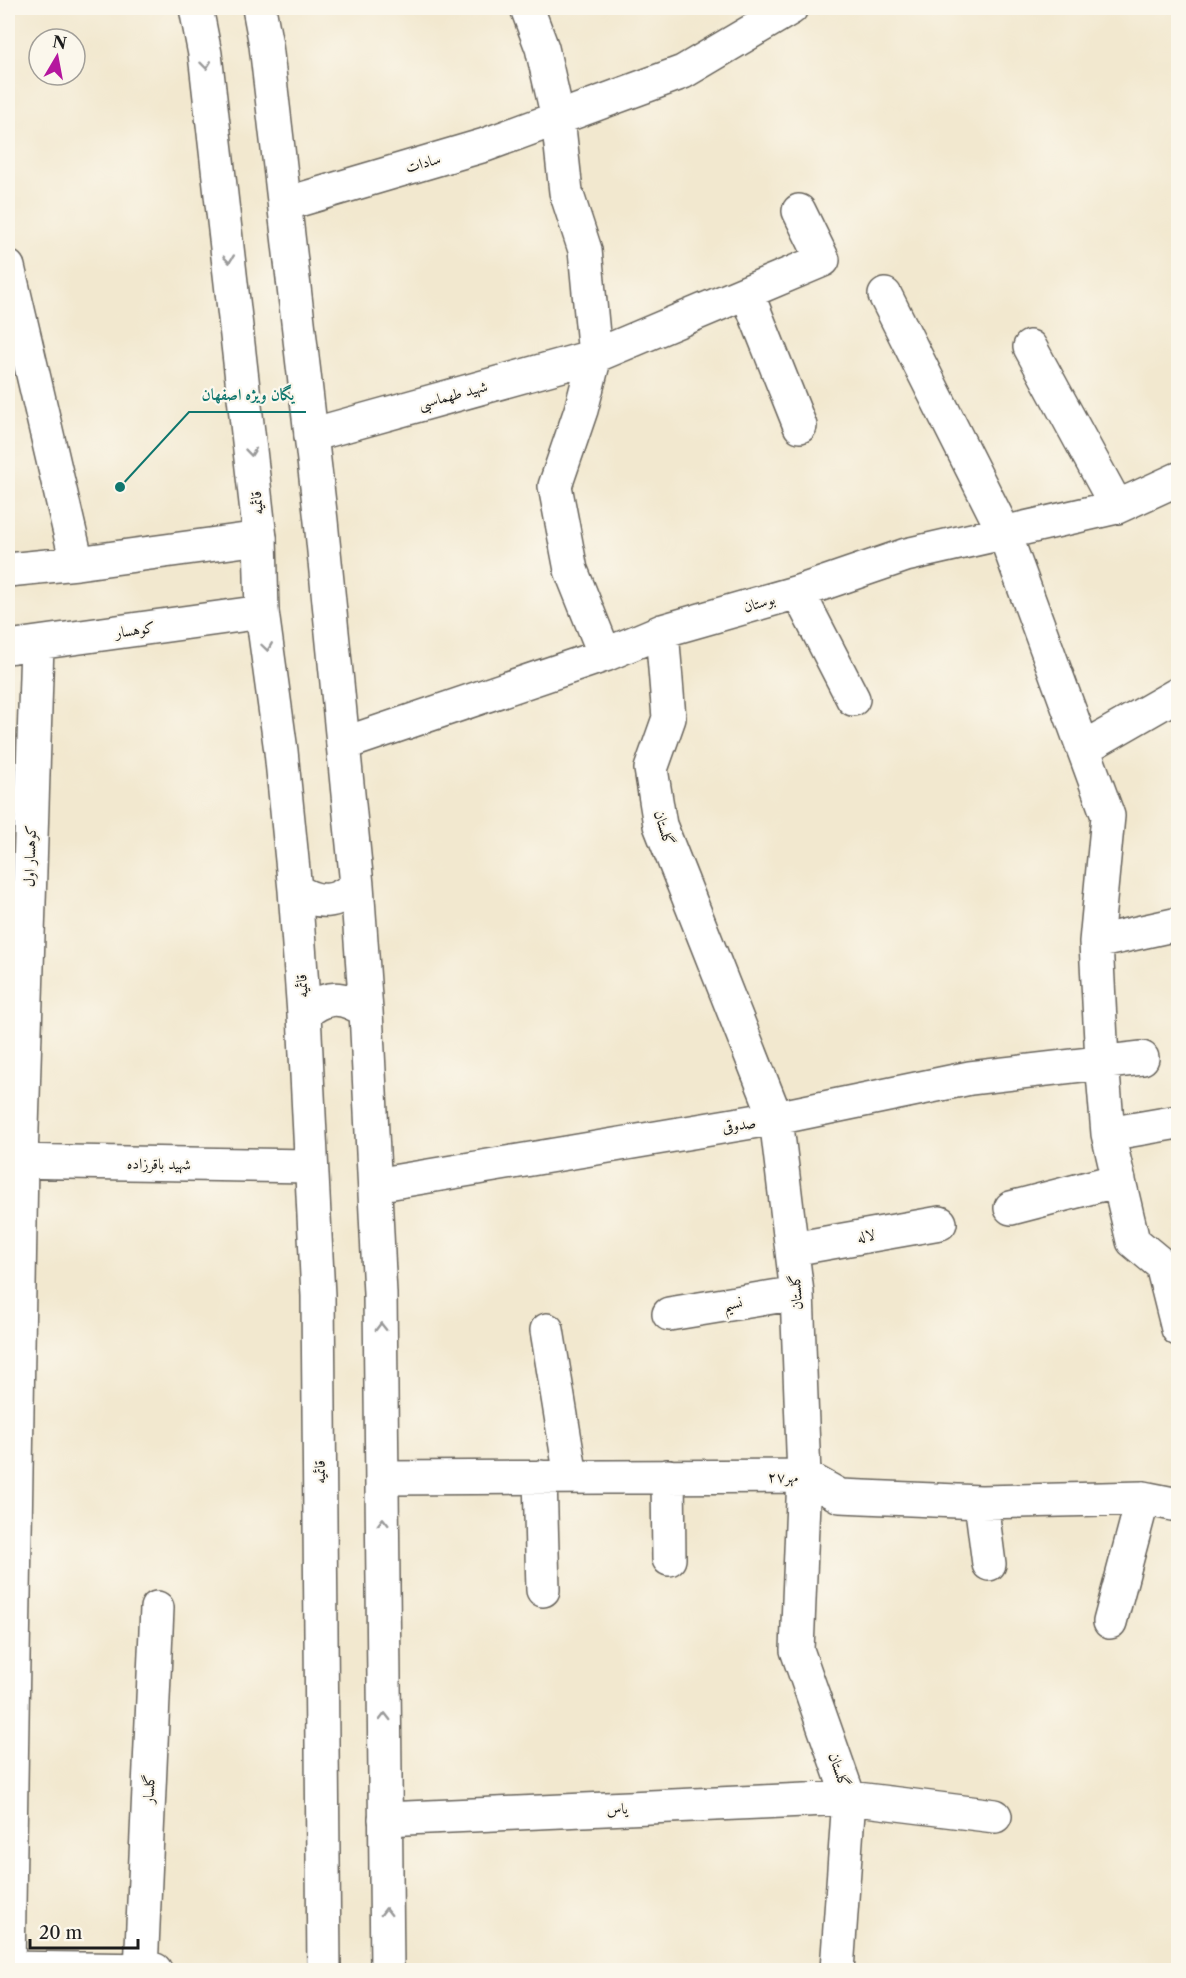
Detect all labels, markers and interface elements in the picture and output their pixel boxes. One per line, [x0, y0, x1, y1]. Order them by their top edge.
north arrow [27, 27, 87, 87]
text: N [51, 31, 68, 53]
one-way arrow [199, 61, 212, 70]
street label: سادات [403, 148, 443, 177]
one-way arrow [222, 254, 235, 263]
street label: شهید طهماسبی [416, 376, 490, 416]
callout: یگان ویژه اصفهان [189, 378, 306, 412]
text: یگان ویژه اصفهان [202, 384, 295, 405]
one-way arrow [244, 448, 257, 457]
street label: قائمیه [246, 490, 267, 516]
street label: بوستان [741, 589, 777, 616]
street label: کوهسار [112, 617, 156, 642]
one-way arrow [261, 642, 273, 651]
street label: گلستان [650, 808, 679, 848]
street label: کوهسار اول [19, 825, 40, 887]
street label: قائمیه [291, 974, 312, 999]
street label: صدوقی [721, 1112, 757, 1137]
street label: شهید باقرزاده [127, 1153, 191, 1175]
street label: لاله [855, 1225, 876, 1246]
street label: گلستان [784, 1273, 807, 1311]
street label: نسیم [722, 1292, 745, 1320]
one-way arrow [375, 1323, 387, 1332]
street label: قائمیه [310, 1460, 329, 1484]
street label: مهر۲۷ [768, 1467, 799, 1487]
one-way arrow [377, 1518, 389, 1527]
one-way arrow [379, 1713, 391, 1722]
street label: گلستان [825, 1750, 854, 1790]
street label: گلسار [138, 1774, 159, 1806]
street label: یاس [606, 1798, 629, 1819]
one-way arrow [380, 1908, 392, 1917]
scale bar [30, 1912, 138, 1950]
text: 20 m [39, 1922, 83, 1944]

